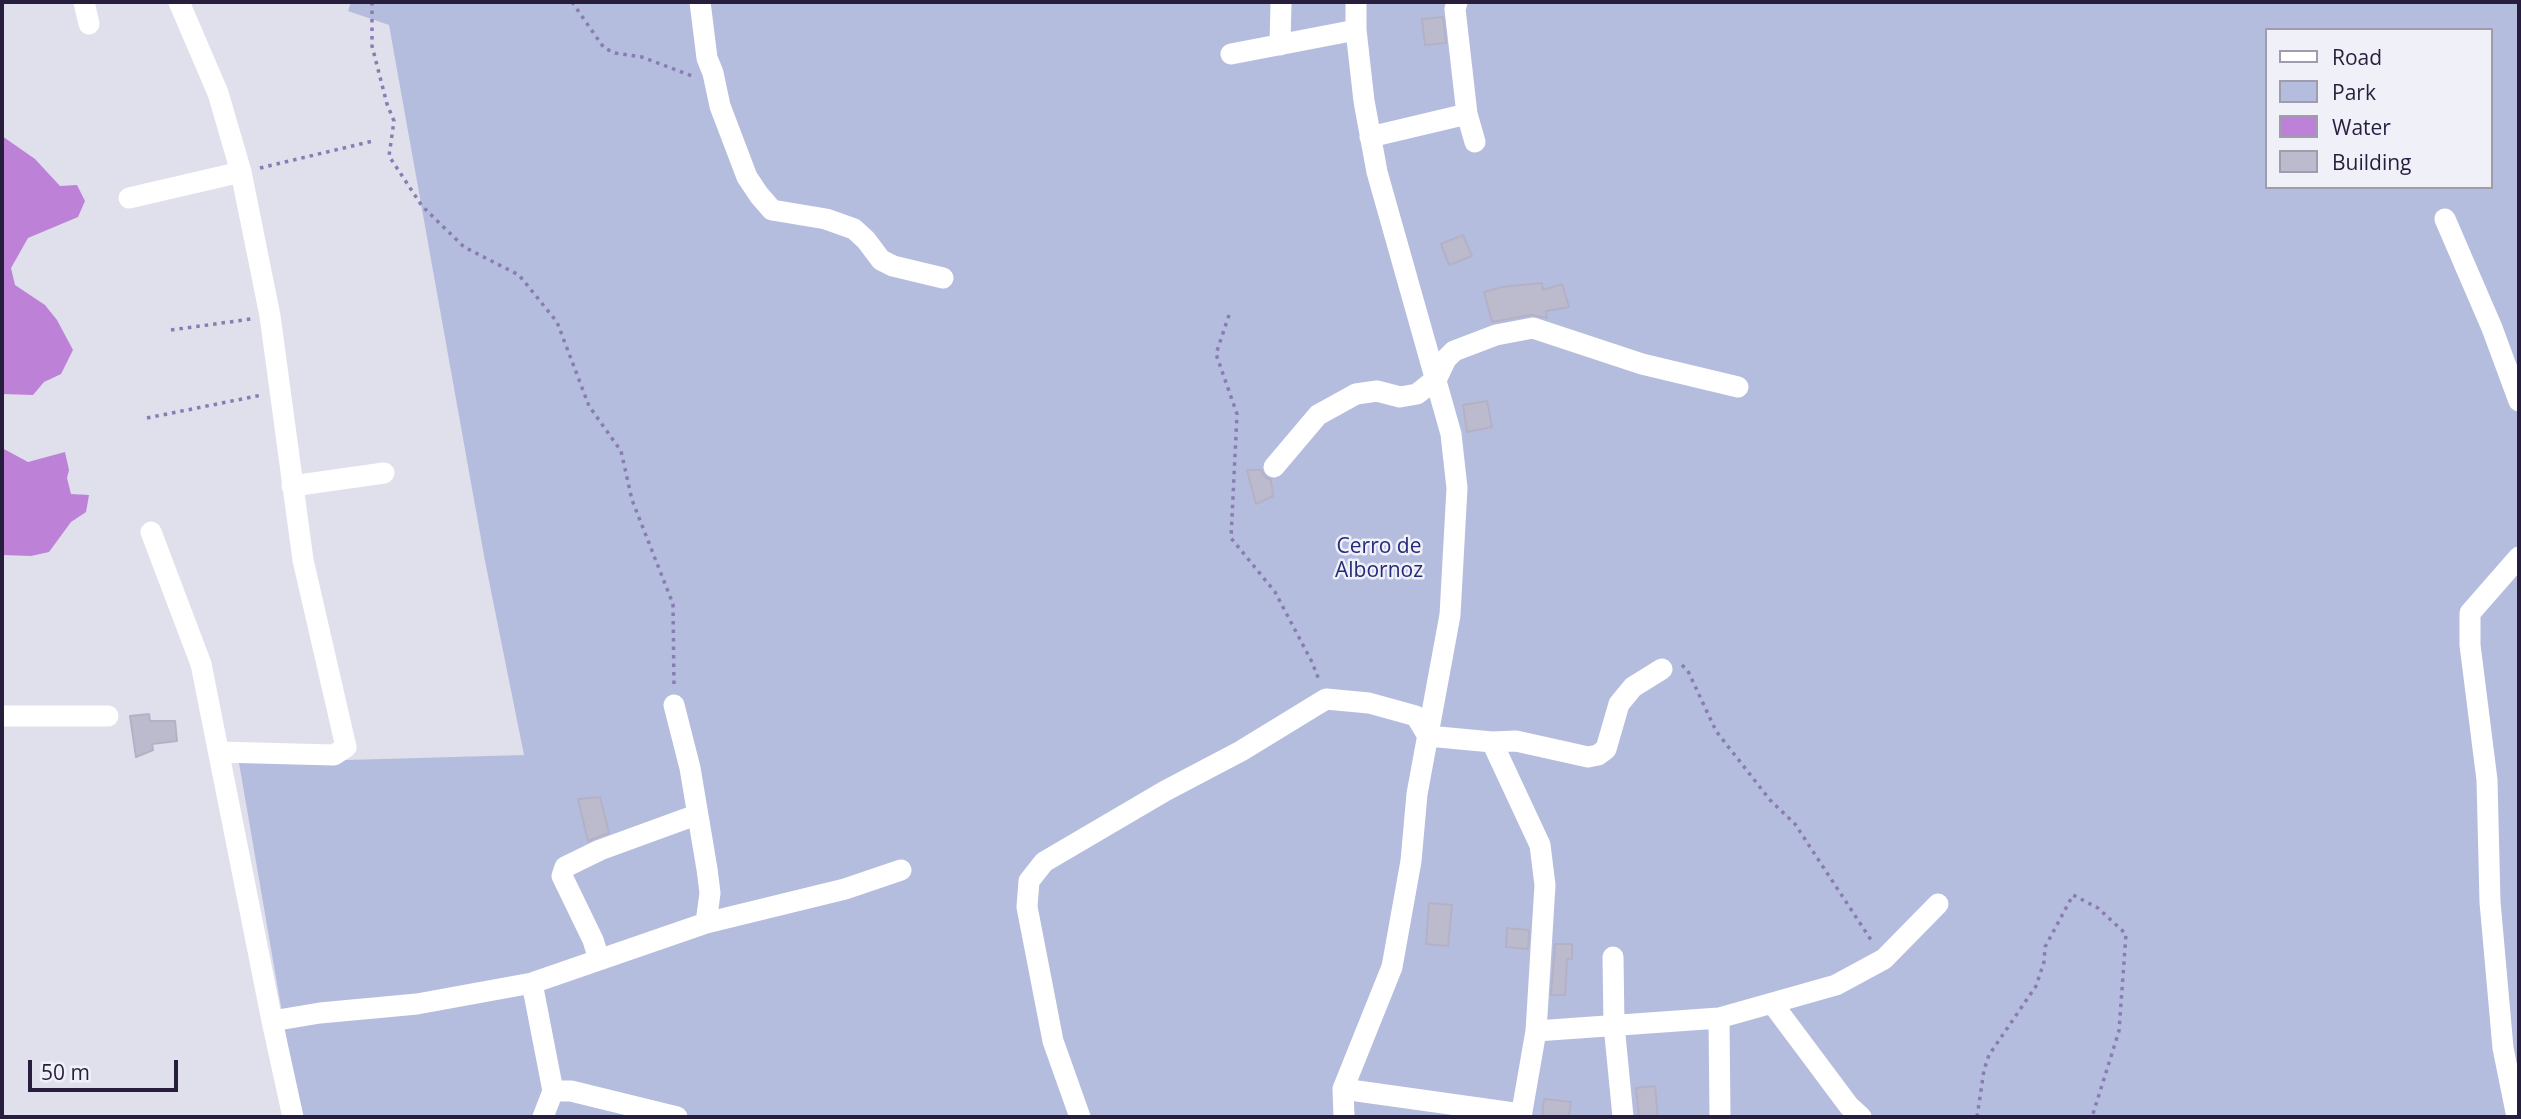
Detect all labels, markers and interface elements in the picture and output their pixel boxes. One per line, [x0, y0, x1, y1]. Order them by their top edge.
legend [2266, 28, 2493, 189]
text: Road [2332, 43, 2382, 71]
text: Park [2332, 78, 2376, 106]
text: Water [2332, 113, 2391, 141]
text: Building [2332, 148, 2411, 176]
park label: Cerro de Albornoz [1335, 534, 1423, 584]
scale bar [32, 1046, 182, 1090]
text: 50 m [41, 1058, 90, 1086]

